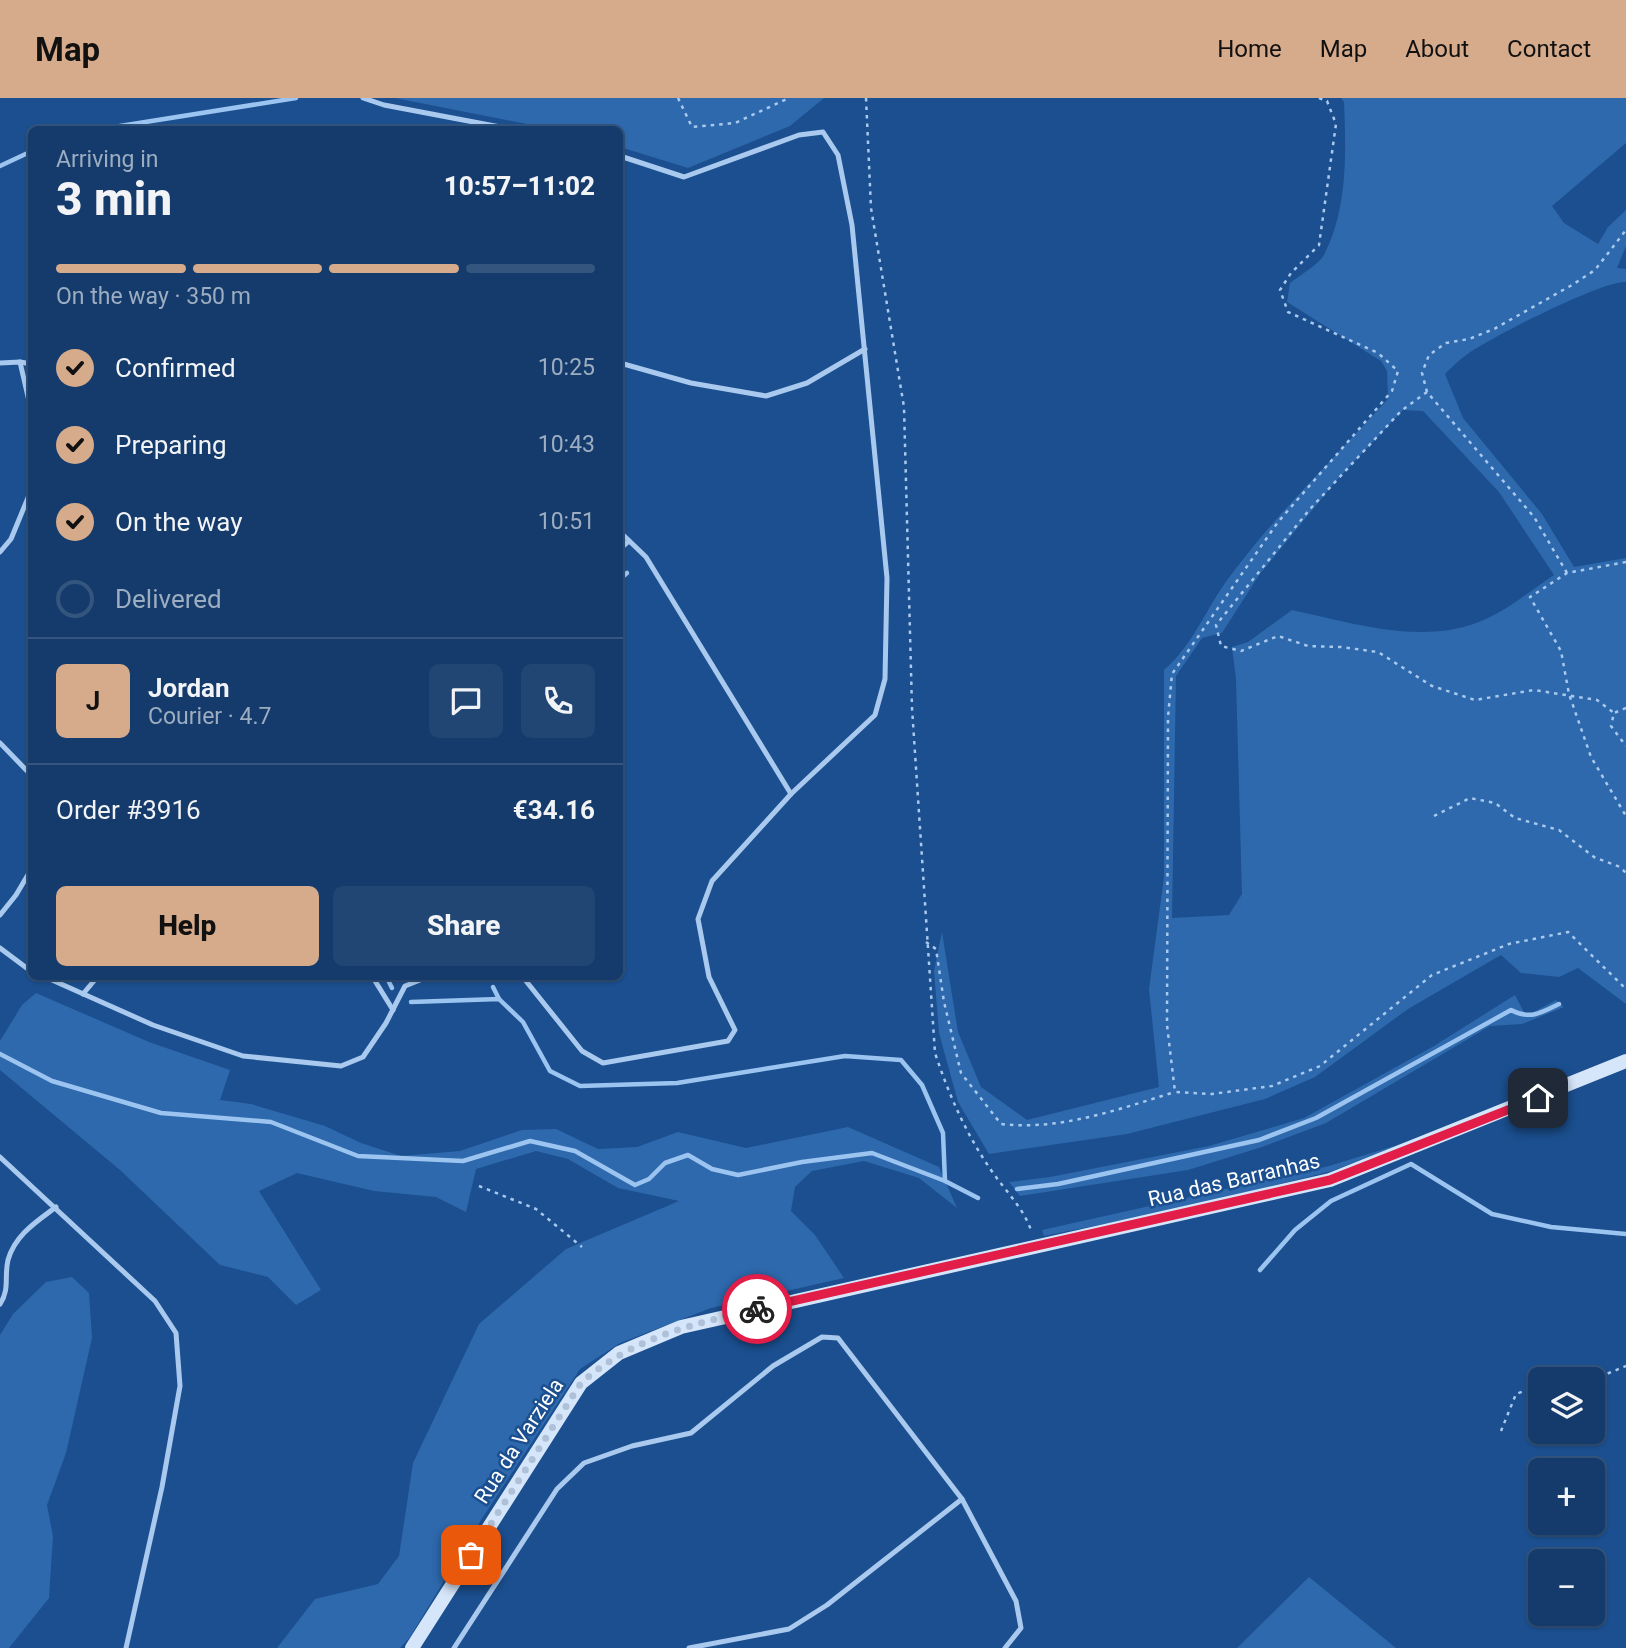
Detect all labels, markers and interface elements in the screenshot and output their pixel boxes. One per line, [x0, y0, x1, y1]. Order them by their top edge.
text: Map [35, 30, 100, 69]
text: Home [1217, 35, 1282, 63]
text: Map [1320, 35, 1367, 63]
text: About [1405, 35, 1469, 63]
text: Contact [1507, 35, 1591, 63]
text: Arriving in [56, 146, 159, 173]
text: 10:57–11:02 [444, 171, 595, 201]
text: 3 min [56, 172, 172, 226]
text: On the way · 350 m [56, 283, 251, 310]
icon: check [56, 349, 94, 387]
text: Confirmed [115, 353, 236, 383]
text: 10:25 [538, 354, 595, 381]
icon: check [56, 426, 94, 464]
text: Preparing [115, 430, 227, 460]
text: 10:43 [538, 431, 595, 458]
icon: check [56, 503, 94, 541]
text: On the way [115, 507, 243, 537]
text: 10:51 [538, 508, 595, 535]
text: Delivered [115, 584, 222, 614]
button: chat [429, 664, 503, 738]
button: phone [521, 664, 595, 738]
text: Jordan [148, 673, 230, 703]
text: J [86, 686, 100, 716]
text: Courier · 4.7 [148, 703, 271, 730]
text: Order #3916 [56, 795, 201, 825]
text: €34.16 [513, 795, 595, 825]
button: Help [56, 886, 319, 966]
button: Share [333, 886, 595, 966]
pin [1508, 1068, 1568, 1128]
icon: home [1519, 1079, 1557, 1117]
street label: Rua das Barranhas [1146, 1149, 1322, 1211]
courier [722, 1274, 792, 1344]
icon: bike [738, 1290, 776, 1328]
map controls [1528, 1367, 1605, 1626]
button: layers [1528, 1367, 1605, 1444]
street label: Rua da Varziela [470, 1374, 568, 1508]
button: + [1528, 1458, 1605, 1535]
pin [441, 1525, 501, 1585]
icon: bag [452, 1536, 490, 1574]
button: − [1528, 1549, 1605, 1626]

